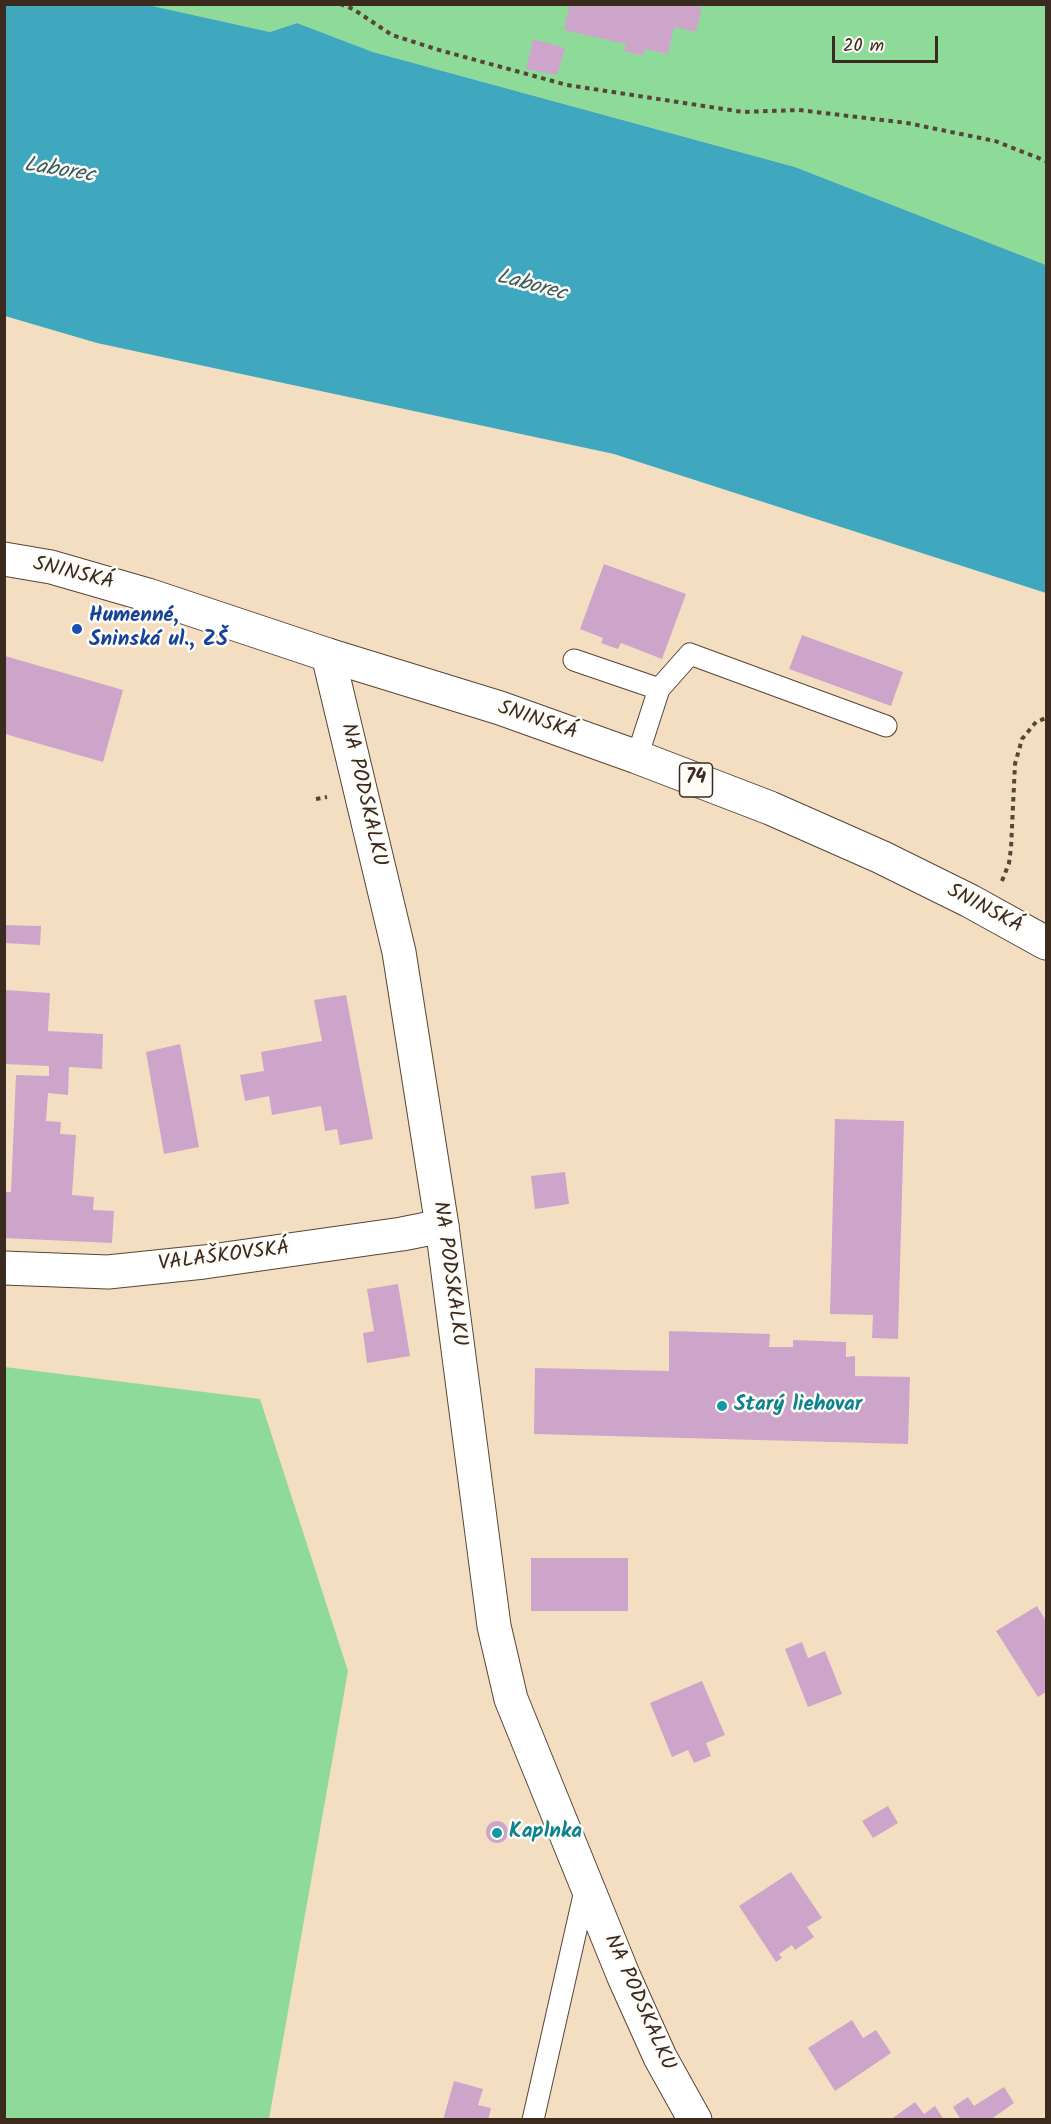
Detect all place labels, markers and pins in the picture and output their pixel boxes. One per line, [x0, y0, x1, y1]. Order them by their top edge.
place label: Humenné, Sninská ul., ZŠ [89, 604, 228, 654]
marker: Humenné, Sninská ul., ZŠ [70, 622, 84, 636]
place label: Starý liehovar [734, 1393, 862, 1419]
marker: Starý liehovar [715, 1399, 729, 1413]
place label: Kaplnka [509, 1820, 582, 1846]
marker: Kaplnka [490, 1826, 504, 1840]

